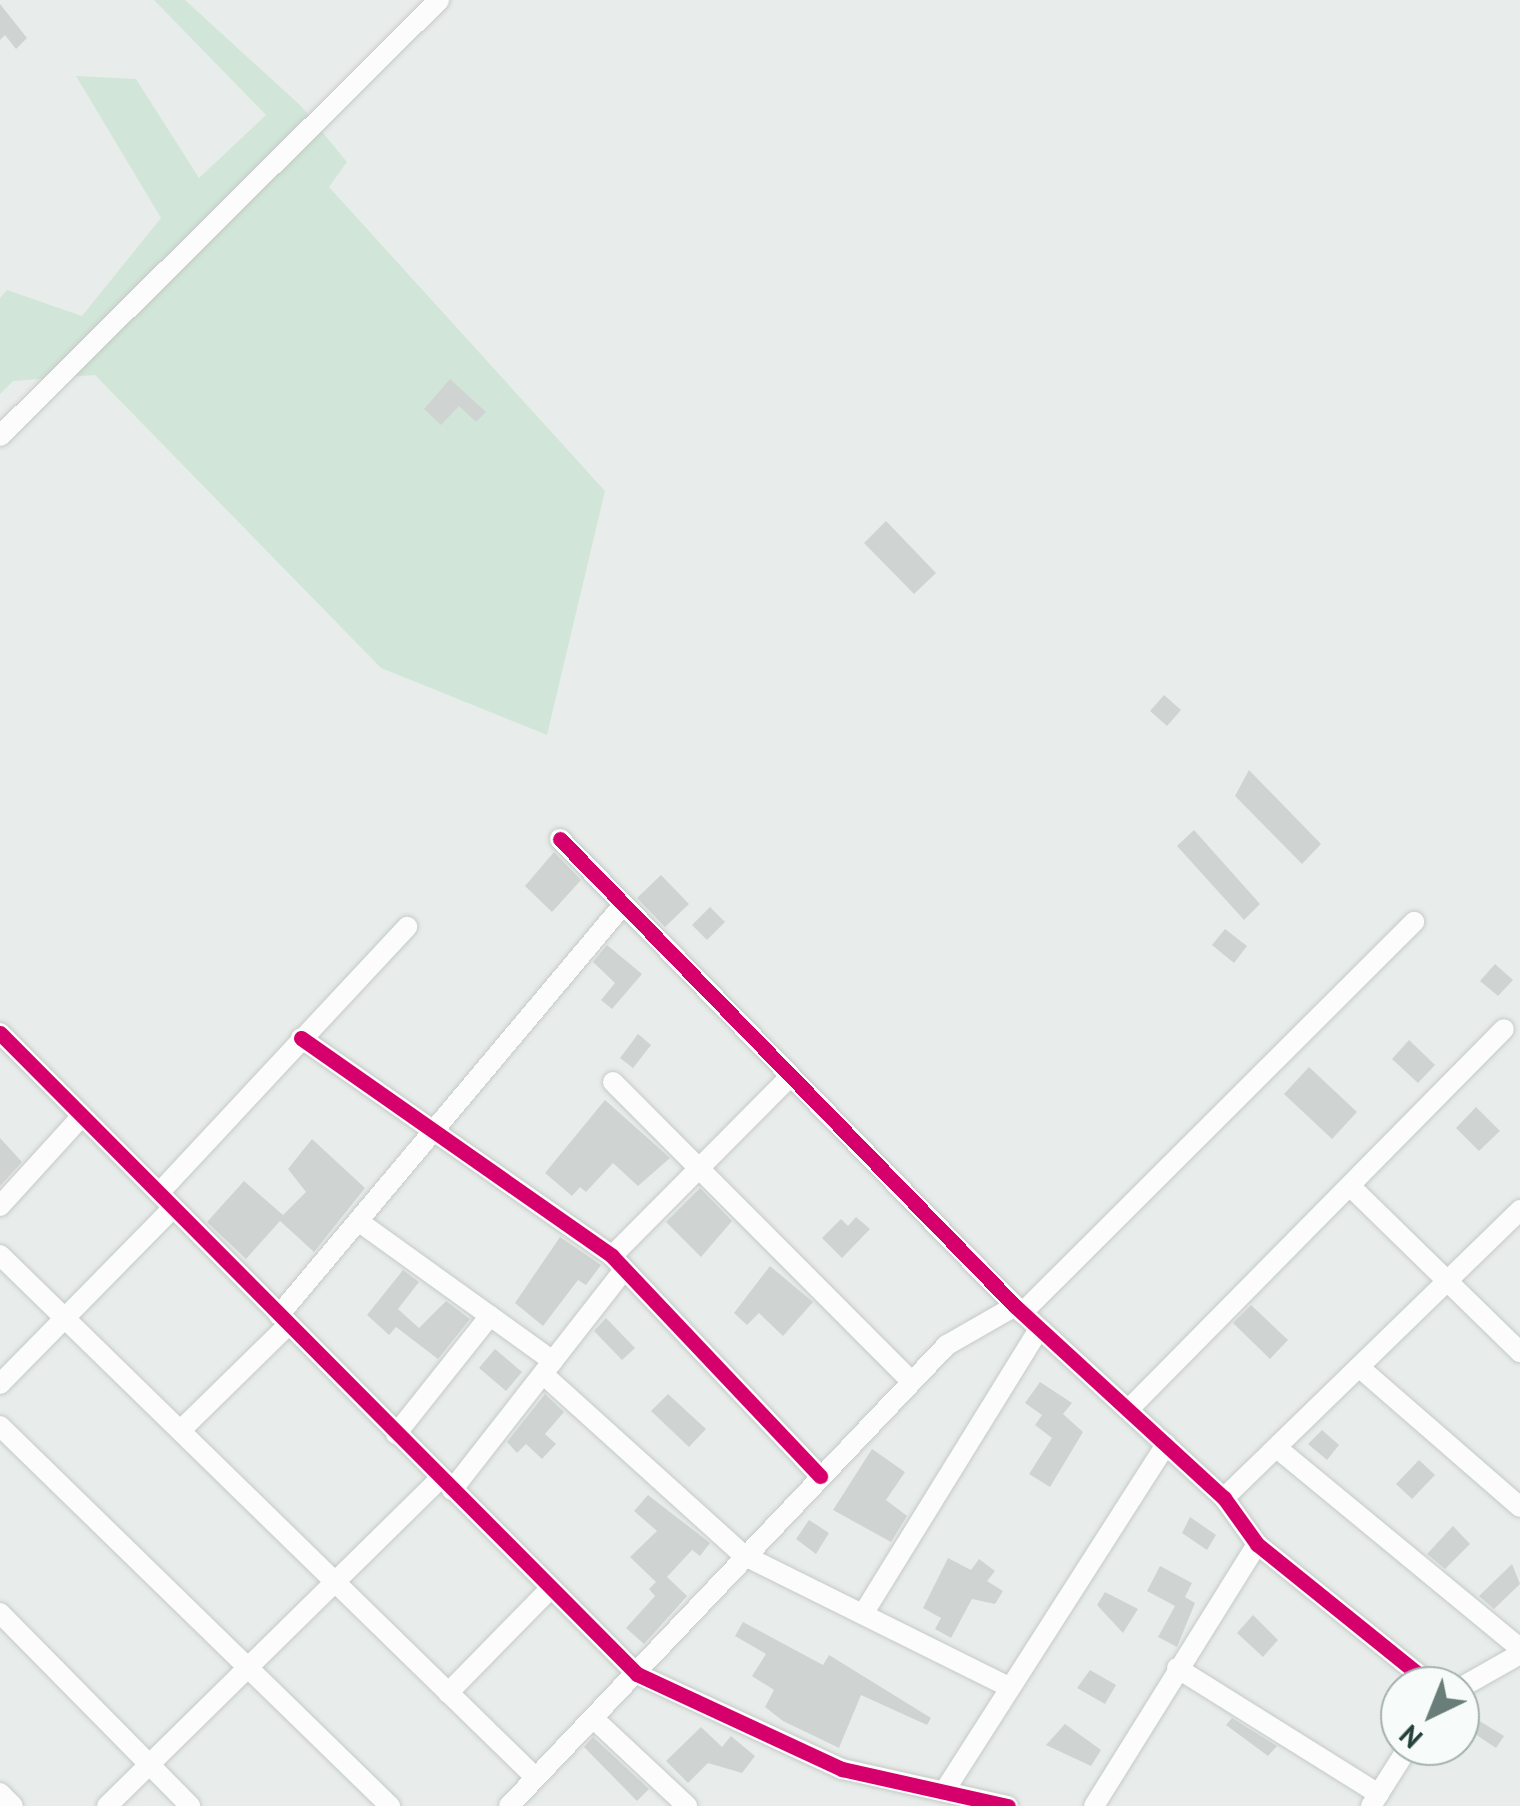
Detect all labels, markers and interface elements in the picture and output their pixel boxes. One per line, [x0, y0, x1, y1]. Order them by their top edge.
north arrow [1380, 1666, 1480, 1766]
text: N [1391, 1717, 1430, 1757]

